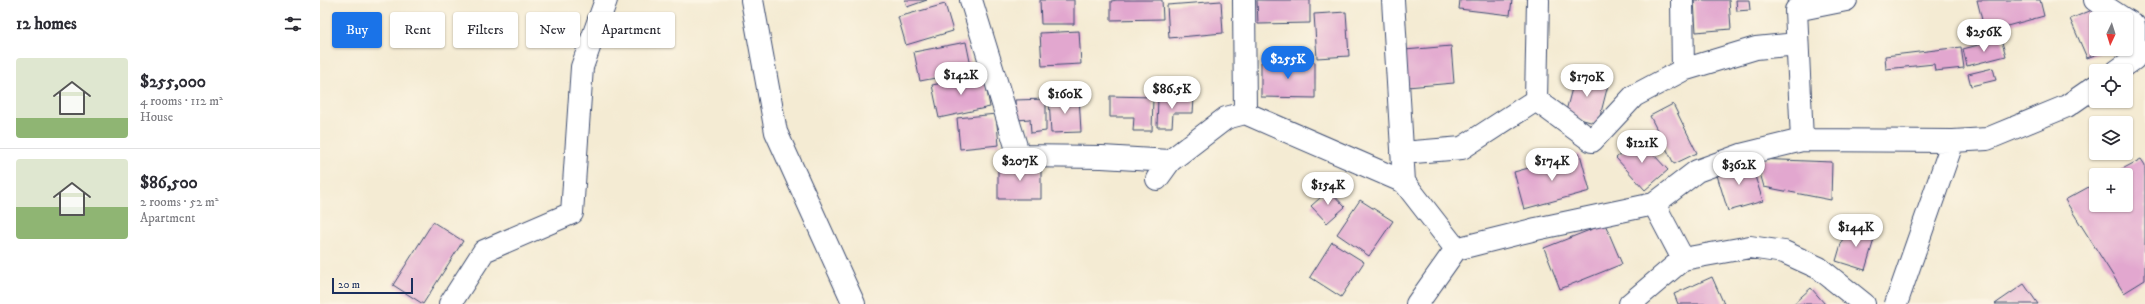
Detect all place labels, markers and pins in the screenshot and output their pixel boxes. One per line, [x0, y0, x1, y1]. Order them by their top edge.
pin: $256K [1956, 19, 2012, 53]
pin: $255K [1260, 46, 1316, 80]
pin: $142K [933, 62, 989, 96]
pin: $170K [1559, 64, 1615, 98]
pin: $86.5K [1139, 76, 1205, 110]
pin: $160K [1037, 81, 1093, 115]
pin: $121K [1614, 130, 1670, 164]
pin: $207K [992, 148, 1048, 182]
pin: $174K [1524, 148, 1580, 182]
pin: $362K [1711, 152, 1767, 186]
pin: $154K [1300, 172, 1356, 206]
pin: $144K [1828, 214, 1884, 248]

